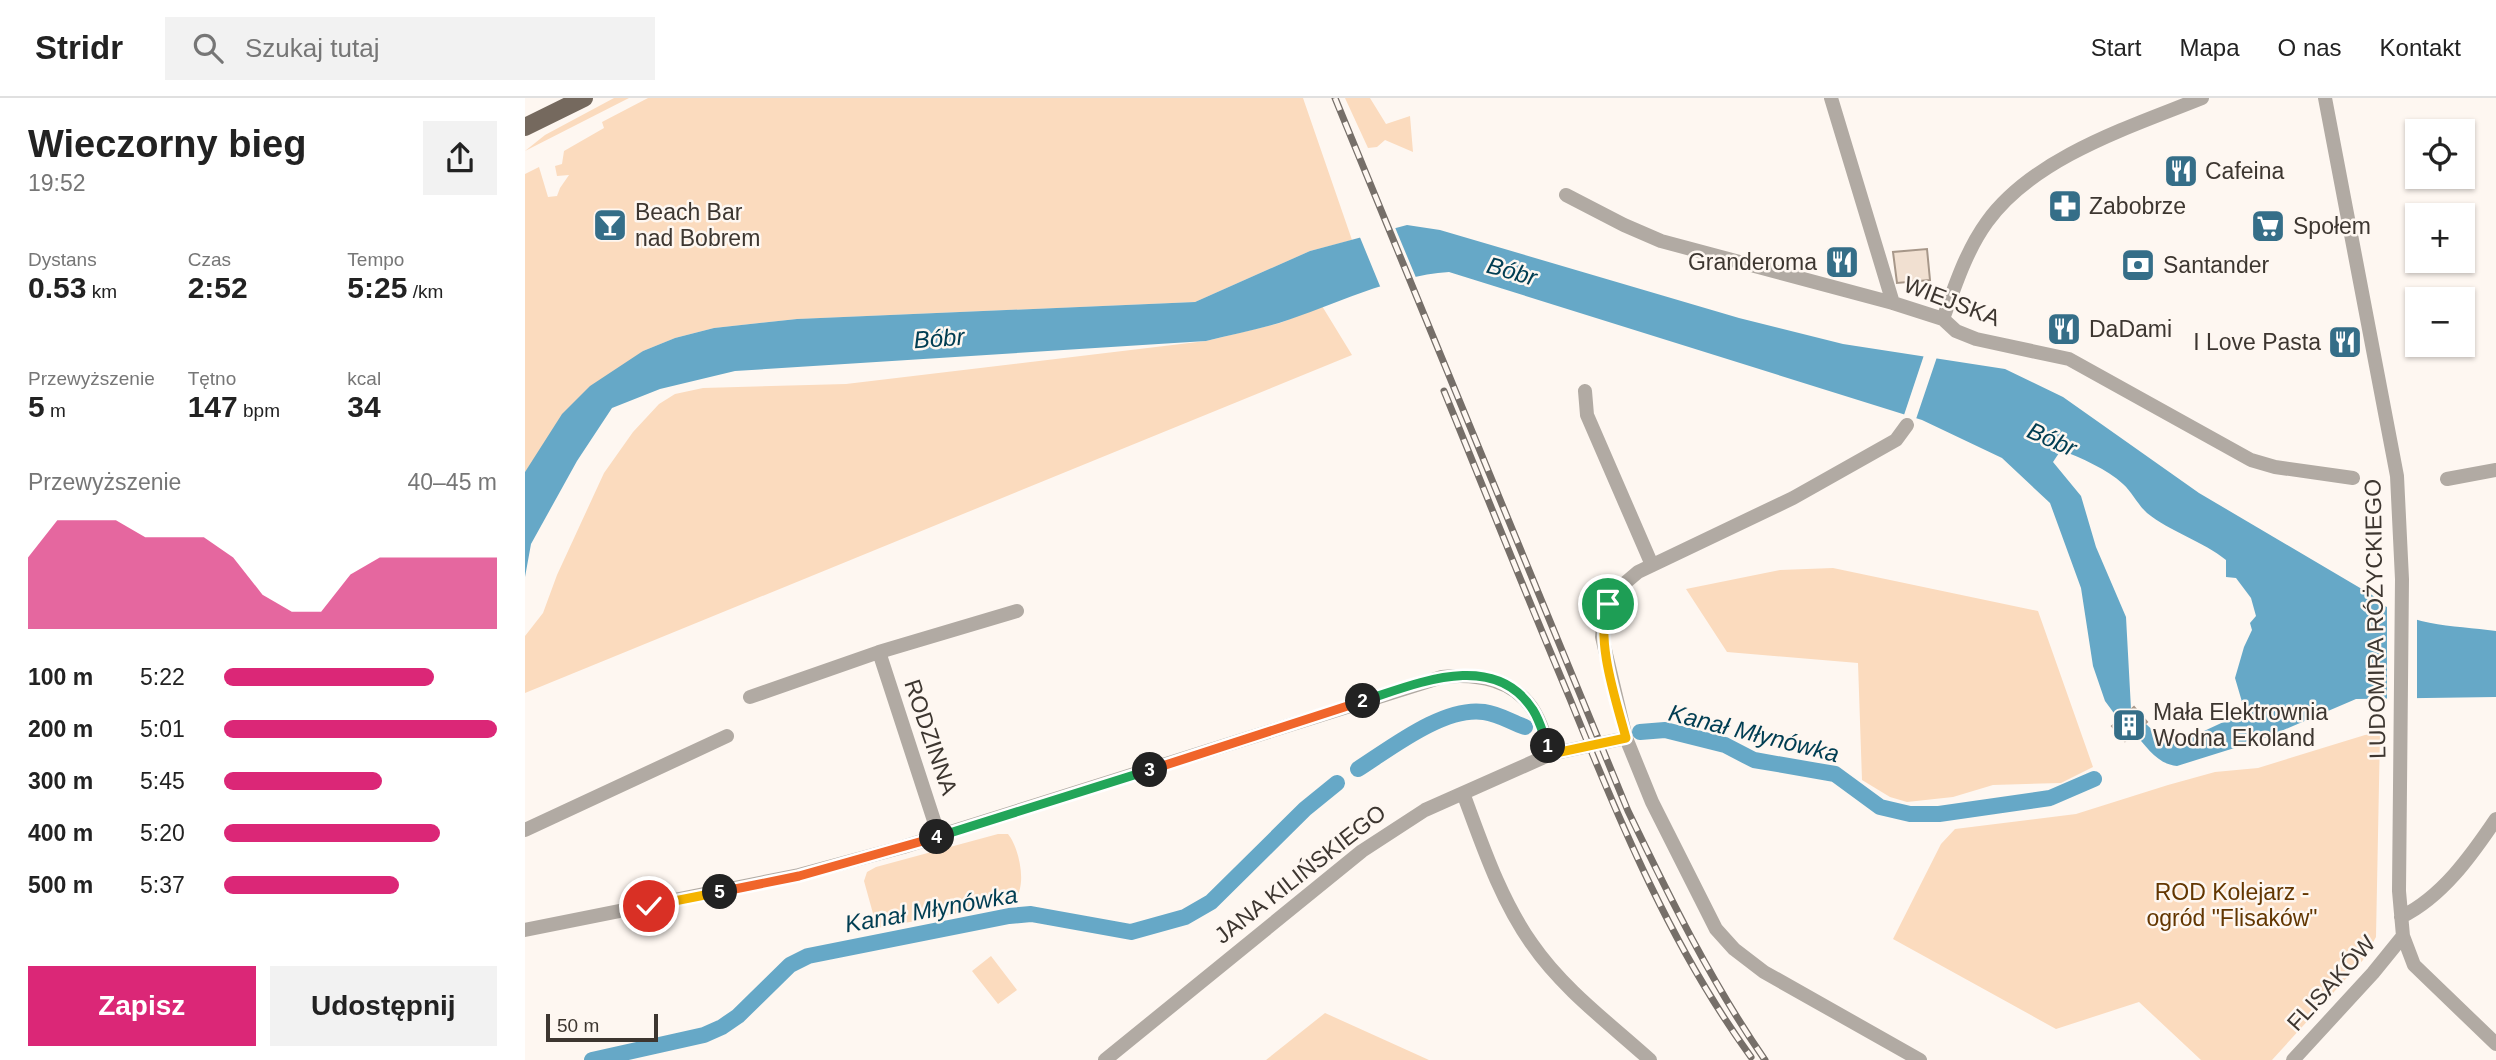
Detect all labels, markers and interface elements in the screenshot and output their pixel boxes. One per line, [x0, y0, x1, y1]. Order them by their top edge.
search box [165, 17, 655, 80]
text: Stridr [35, 29, 123, 66]
icon: search [189, 29, 227, 67]
text: Szukaj tutaj [245, 33, 379, 63]
text: Start [2091, 34, 2142, 61]
text: Mapa [2180, 34, 2240, 61]
text: O nas [2278, 34, 2342, 61]
text: Kontakt [2380, 34, 2461, 61]
map controls [2405, 119, 2475, 357]
button: locate [2405, 119, 2475, 189]
button: share [423, 121, 497, 195]
text: Wieczorny bieg [28, 123, 306, 165]
restaurant icon: Cafeina [2162, 152, 2200, 190]
place label: Cafeina [2205, 158, 2284, 184]
text: 19:52 [28, 170, 86, 196]
pharmacy icon: Zabobrze [2046, 187, 2084, 225]
place label: Zabobrze [2089, 193, 2186, 219]
place label: Beach Bar nad Bobrem [635, 199, 760, 251]
button: + [2405, 203, 2475, 273]
bar icon: Beach Bar nad Bobrem [591, 206, 629, 244]
supermarket icon: Społem [2249, 207, 2287, 245]
place label: Społem [2293, 213, 2371, 239]
restaurant icon: Granderoma [1823, 243, 1861, 281]
bank icon: Santander [2119, 246, 2157, 284]
text: Dystans [28, 249, 97, 270]
text: Czas [188, 249, 231, 270]
text: Tempo [347, 249, 404, 270]
place label: Granderoma [1688, 249, 1817, 275]
water label: Bóbr [1484, 251, 1541, 291]
place label: Santander [2163, 252, 2269, 278]
text: 0.53 [28, 271, 86, 304]
text: 2:52 [188, 271, 248, 304]
text: 5:25 [347, 271, 407, 304]
street label: WIEJSKA [1900, 271, 2004, 331]
text: km [86, 281, 117, 302]
text: /km [407, 281, 443, 302]
button: − [2405, 287, 2475, 357]
restaurant icon: DaDami [2045, 310, 2083, 348]
place label: DaDami [2089, 316, 2172, 342]
water label: Bóbr [913, 323, 966, 353]
restaurant icon: I Love Pasta [2326, 323, 2364, 361]
place label: I Love Pasta [2193, 329, 2321, 355]
text: Przewyższenie [28, 368, 155, 389]
text: Tętno [188, 368, 236, 389]
text: kcal [347, 368, 381, 389]
text: 5 [28, 390, 45, 423]
text: 147 [188, 390, 238, 423]
text: 34 [347, 390, 381, 423]
text: m [45, 400, 66, 421]
text: bpm [238, 400, 280, 421]
water label: Bóbr [2023, 416, 2082, 462]
text: Przewyższenie [28, 469, 181, 495]
text: 40–45 m [407, 469, 497, 495]
street label: LUDOMIRA RÓŻYCKIEGO [2360, 479, 2390, 759]
pin [1578, 574, 1638, 634]
icon: arrive [1589, 585, 1627, 623]
text: 100 m [28, 664, 93, 690]
text: 5:22 [140, 664, 185, 690]
street label: RODZINNA [899, 676, 963, 799]
pin: 2 [1345, 684, 1381, 718]
text: 2 [1357, 690, 1368, 711]
water label: Kanał Młynówka [1666, 699, 1842, 767]
place label: Mała Elektrownia Wodna Ekoland [2153, 699, 2328, 751]
building icon: Mała Elektrownia Wodna Ekoland [2110, 706, 2148, 744]
text: 200 m [28, 716, 93, 742]
text: 5:01 [140, 716, 185, 742]
pin: 1 [1531, 728, 1565, 764]
text: 1 [1542, 735, 1553, 756]
pin: 3 [1133, 752, 1167, 788]
text: 3 [1144, 759, 1155, 780]
text: 300 m [28, 768, 93, 794]
text: 5:45 [140, 768, 185, 794]
street label: JANA KILIŃSKIEGO [1209, 799, 1391, 949]
text: 400 m [28, 820, 93, 846]
text: 5:20 [140, 820, 185, 846]
pin: 4 [919, 820, 955, 854]
text: 4 [931, 826, 942, 847]
text: 500 m [28, 872, 93, 898]
text: 5:37 [140, 872, 185, 898]
pin: 5 [703, 874, 737, 910]
pin [619, 876, 679, 936]
park label: ROD Kolejarz - ogród "Flisaków" [2146, 879, 2318, 931]
text: 5 [714, 881, 725, 902]
water label: Kanał Młynówka [843, 881, 1019, 937]
icon: check [630, 887, 668, 925]
street label: FLISAKÓW [2282, 930, 2381, 1036]
button: Zapisz [28, 966, 256, 1046]
button: Udostępnij [270, 966, 497, 1046]
scale bar [546, 1011, 658, 1043]
text: 50 m [557, 1015, 599, 1036]

